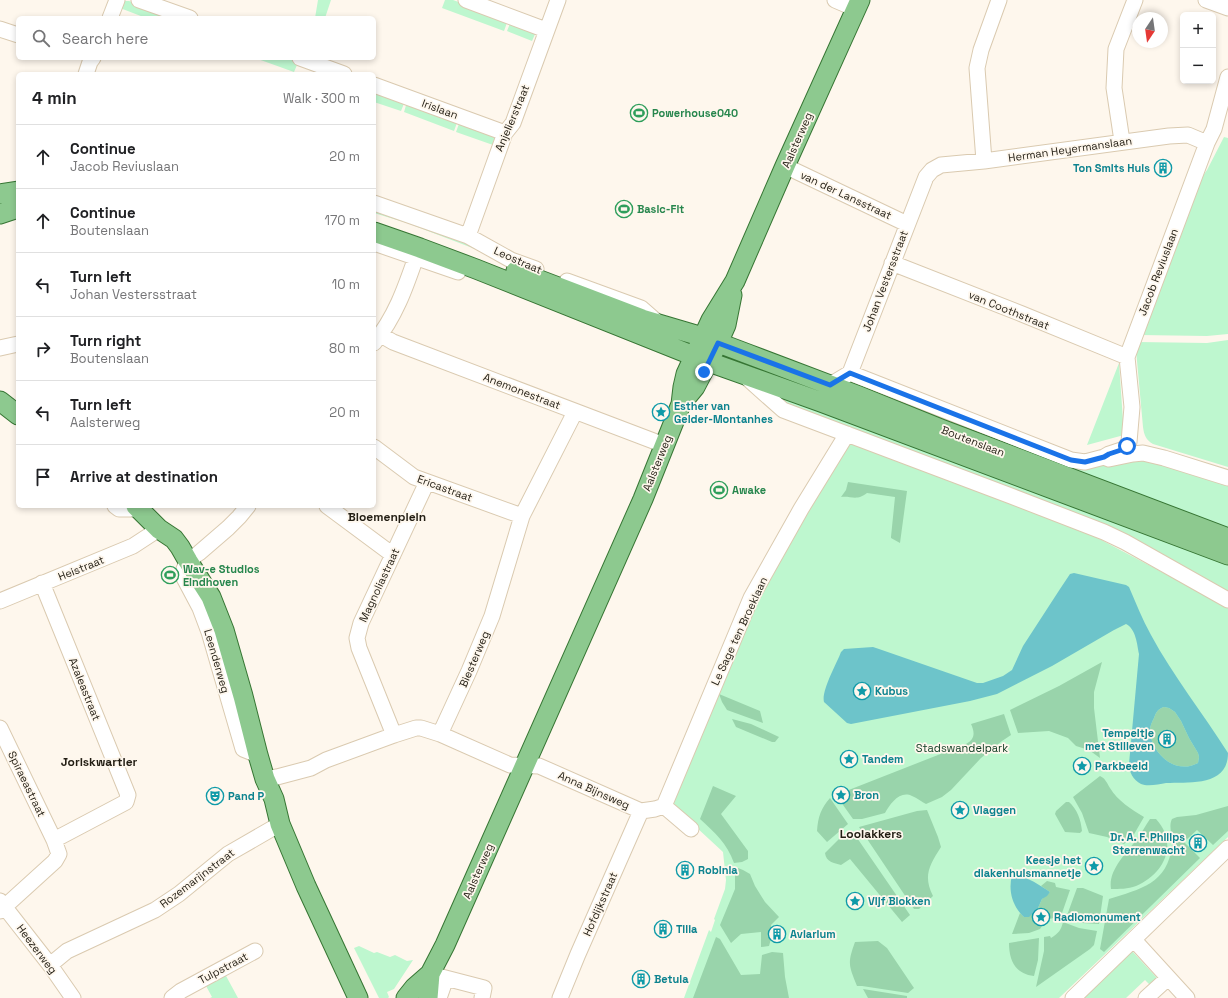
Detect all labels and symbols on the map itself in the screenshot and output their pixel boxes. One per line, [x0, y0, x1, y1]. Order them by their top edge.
north arrow [1132, 12, 1168, 48]
street label: Anjelierstraat [492, 83, 532, 153]
street label: Irislaan [420, 96, 460, 122]
sports icon: Powerhouse040 [629, 103, 649, 123]
place label: Powerhouse040 [652, 106, 738, 120]
street label: Aalsterweg [779, 110, 815, 170]
street label: Herman Heyermanslaan [1007, 133, 1133, 165]
building icon: Ton Smits Huis [1153, 158, 1173, 178]
place label: Ton Smits Huis [1073, 161, 1150, 175]
street label: van der Lansstraat [798, 168, 894, 222]
sports icon: Basic-Fit [614, 199, 634, 219]
place label: Basic-Fit [637, 202, 684, 216]
street label: Jacob Reviuslaan [1135, 226, 1181, 318]
street label: Johan Vestersstraat [859, 228, 911, 334]
street label: Leostraat [492, 243, 544, 277]
street label: van Coothstraat [967, 287, 1051, 333]
route end [695, 363, 713, 381]
street label: Anemonestraat [481, 370, 563, 412]
place label: Esther van Gelder-Montanhes [674, 399, 773, 426]
place icon: Esther van Gelder-Montanhes [651, 402, 671, 422]
street label: Boutenslaan [939, 422, 1007, 460]
street label: Aalsterweg [639, 433, 675, 493]
route start [1118, 437, 1136, 455]
street label: Ericastraat [415, 472, 475, 504]
sports icon: Awake [709, 480, 729, 500]
place label: Awake [732, 483, 766, 497]
district label: Bloemenplein [348, 509, 426, 525]
street label: Magnoliastraat [356, 546, 402, 624]
street label: Heistraat [56, 552, 106, 584]
place label: Wav-e Studios Eindhoven [183, 562, 260, 589]
sports icon: Wav-e Studios Eindhoven [160, 565, 180, 585]
street label: Le Sage ten Broeklaan [708, 575, 770, 687]
street label: Leenderweg [201, 627, 233, 695]
street label: Biesterweg [456, 629, 492, 689]
street label: Azaleastraat [66, 656, 104, 722]
place icon: Kubus [852, 681, 872, 701]
place label: Kubus [875, 684, 908, 698]
place label: Tempeltje met Stilleven [1085, 726, 1154, 753]
building icon: Tempeltje met Stilleven [1157, 729, 1177, 749]
park label: Stadswandelpark [916, 741, 1008, 755]
street label: Spiraeastraat [5, 749, 49, 819]
place icon: Tandem [839, 749, 859, 769]
place label: Tandem [862, 752, 903, 766]
district label: Joriskwartier [61, 754, 138, 770]
place icon: Parkbeeld [1072, 756, 1092, 776]
place label: Parkbeeld [1095, 759, 1148, 773]
street label: Anna Bijnsweg [556, 768, 632, 812]
place icon: Bron [831, 785, 851, 805]
theatre icon: Pand P [205, 786, 225, 806]
place label: Bron [854, 788, 879, 802]
place label: Pand P [228, 789, 264, 803]
place icon: Vlaggen [950, 800, 970, 820]
place label: Vlaggen [973, 803, 1016, 817]
district label: Looiakkers [840, 826, 902, 842]
place label: Dr. A. F. Philips Sterrenwacht [1110, 830, 1185, 857]
building icon: Dr. A. F. Philips Sterrenwacht [1188, 833, 1208, 853]
street label: Aalsterweg [460, 841, 496, 901]
street label: Rozemarijnstraat [157, 845, 237, 911]
place label: Keesje het diakenhuismannetje [974, 853, 1081, 880]
place icon: Keesje het diakenhuismannetje [1084, 856, 1104, 876]
building icon: Robinia [675, 860, 695, 880]
place label: Robinia [698, 863, 738, 877]
street label: Hofdijkstraat [580, 870, 620, 938]
place icon: Vijf Blokken [845, 891, 865, 911]
place label: Vijf Blokken [868, 894, 931, 908]
place icon: Radiomonument [1031, 907, 1051, 927]
place label: Radiomonument [1054, 910, 1141, 924]
building icon: Tilia [653, 919, 673, 939]
street label: Heezerweg [14, 921, 60, 977]
place label: Tilia [676, 922, 698, 936]
building icon: Aviarium [767, 924, 787, 944]
place label: Aviarium [790, 927, 836, 941]
street label: Tulpstraat [196, 949, 250, 987]
building icon: Betula [631, 969, 651, 989]
place label: Betula [654, 972, 689, 986]

